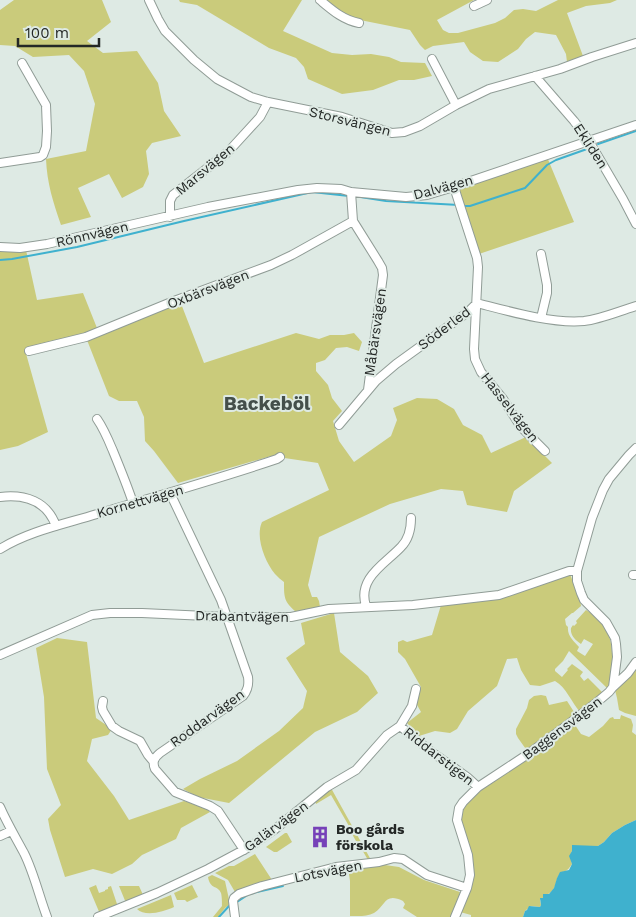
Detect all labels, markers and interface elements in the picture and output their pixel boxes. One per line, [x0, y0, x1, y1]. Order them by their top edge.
scale bar [18, 15, 99, 47]
text: 100 m [25, 24, 69, 42]
street label: Storsvängen [307, 103, 393, 139]
street label: Ekliden [571, 121, 611, 171]
street label: Marsvägen [172, 140, 238, 198]
street label: Dalvägen [411, 171, 475, 203]
street label: Rönnvägen [54, 218, 130, 250]
street label: Oxbärsvägen [165, 266, 251, 312]
street label: Måbärsvägen [361, 287, 389, 377]
street label: Söderled [415, 303, 473, 353]
street label: Hasselvägen [478, 369, 542, 445]
district label: Backeböl [224, 392, 311, 415]
street label: Kornettvägen [95, 481, 185, 521]
street label: Drabantvägen [195, 607, 289, 625]
street label: Roddarvägen [167, 686, 247, 750]
street label: Baggensvägen [519, 693, 605, 763]
street label: Riddarstigen [401, 724, 477, 788]
street label: Galärvägen [241, 797, 311, 855]
place label: Boo gårds förskola [336, 821, 405, 853]
building icon: Boo gårds förskola [307, 824, 333, 850]
street label: Lotsvägen [293, 857, 363, 885]

